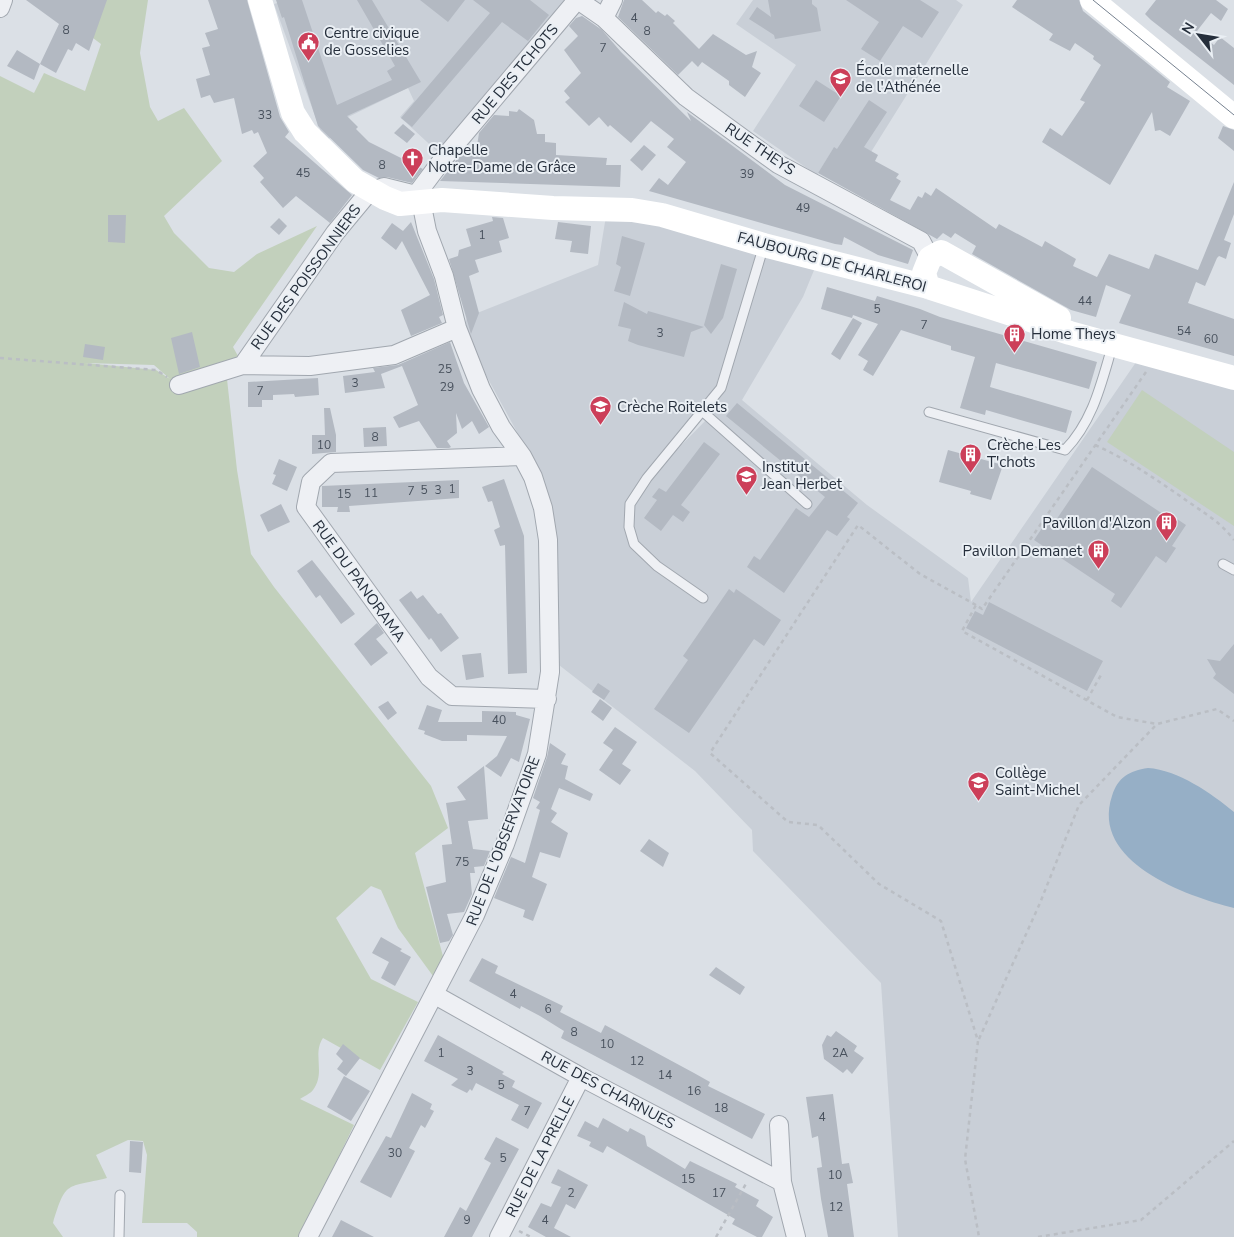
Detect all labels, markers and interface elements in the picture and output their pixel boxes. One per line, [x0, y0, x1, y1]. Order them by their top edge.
house number: 4 [630, 10, 638, 26]
north arrow [1174, 10, 1224, 60]
text: N [1177, 19, 1199, 38]
street label: RUE DES TCHOTS [467, 20, 563, 128]
house number: 8 [62, 22, 70, 38]
place label: Centre civique de Gosselies [324, 23, 419, 60]
house number: 8 [643, 23, 651, 39]
public building icon: Centre civique de Gosselies [296, 30, 320, 61]
house number: 7 [599, 40, 607, 56]
place label: École maternelle de l'Athénée [856, 60, 969, 97]
school or university icon: École maternelle de l'Athénée [828, 67, 852, 98]
house number: 33 [258, 107, 272, 123]
street label: RUE THEYS [721, 118, 799, 180]
place label: Chapelle Notre-Dame de Grâce [428, 140, 576, 177]
church icon: Chapelle Notre-Dame de Grâce [400, 147, 424, 178]
house number: 8 [378, 157, 386, 173]
house number: 45 [296, 165, 310, 181]
house number: 39 [740, 166, 754, 182]
street label: RUE DES POISSONNIERS [246, 200, 366, 354]
house number: 49 [796, 200, 810, 216]
house number: 1 [478, 227, 486, 243]
street label: FAUBOURG DE CHARLEROI [735, 227, 929, 297]
house number: 44 [1078, 293, 1092, 309]
house number: 5 [873, 301, 881, 317]
house number: 7 [920, 317, 928, 333]
building icon: Home Theys [1003, 322, 1027, 353]
house number: 54 [1177, 323, 1191, 339]
place label: Home Theys [1031, 324, 1116, 344]
house number: 3 [656, 325, 664, 341]
house number: 60 [1204, 331, 1218, 347]
house number: 25 [438, 361, 452, 377]
house number: 3 [351, 375, 359, 391]
house number: 29 [440, 379, 454, 395]
house number: 7 [256, 383, 264, 399]
school or university icon: Crèche Roitelets [589, 395, 613, 426]
place label: Crèche Roitelets [617, 397, 727, 417]
house number: 8 [371, 429, 379, 445]
place label: Crèche Les T'chots [987, 435, 1061, 472]
house number: 10 [317, 437, 331, 453]
building icon: Crèche Les T'chots [959, 442, 983, 473]
place label: Institut Jean Herbet [761, 457, 843, 494]
school or university icon: Institut Jean Herbet [734, 464, 758, 495]
house number: 1 [448, 481, 456, 497]
house number: 5 [420, 482, 428, 498]
house number: 3 [434, 482, 442, 498]
house number: 7 [407, 483, 415, 499]
house number: 11 [364, 485, 378, 501]
house number: 15 [337, 486, 351, 502]
building icon: Pavillon d'Alzon [1155, 511, 1179, 542]
place label: Pavillon d'Alzon [1042, 513, 1151, 533]
street label: RUE DU PANORAMA [308, 516, 410, 646]
building icon: Pavillon Demanet [1086, 539, 1110, 570]
place label: Pavillon Demanet [963, 541, 1083, 561]
house number: 40 [492, 712, 506, 728]
street label: RUE DE L'OBSERVATOIRE [461, 753, 545, 929]
place label: Collège Saint-Michel [995, 763, 1080, 800]
school or university icon: Collège Saint-Michel [967, 770, 991, 801]
house number: 75 [455, 854, 469, 870]
house number: 4 [509, 986, 517, 1002]
house number: 6 [544, 1001, 552, 1017]
house number: 8 [570, 1024, 578, 1040]
house number: 10 [600, 1036, 614, 1052]
house number: 1 [437, 1045, 445, 1061]
house number: 2A [832, 1045, 848, 1061]
street label: RUE DES CHARNUES [538, 1046, 678, 1134]
house number: 12 [630, 1053, 644, 1069]
house number: 3 [466, 1063, 474, 1079]
house number: 14 [658, 1067, 672, 1083]
house number: 5 [497, 1077, 505, 1093]
house number: 16 [687, 1083, 701, 1099]
street label: RUE DE LA PRELLE [501, 1093, 579, 1221]
house number: 18 [714, 1100, 728, 1116]
house number: 7 [523, 1103, 531, 1119]
house number: 4 [818, 1109, 826, 1125]
house number: 30 [388, 1145, 402, 1161]
house number: 5 [499, 1150, 507, 1166]
house number: 10 [828, 1167, 842, 1183]
house number: 15 [681, 1171, 695, 1187]
house number: 2 [567, 1185, 575, 1201]
house number: 17 [712, 1185, 726, 1201]
house number: 12 [829, 1199, 843, 1215]
house number: 9 [463, 1212, 471, 1228]
house number: 4 [541, 1212, 549, 1228]

